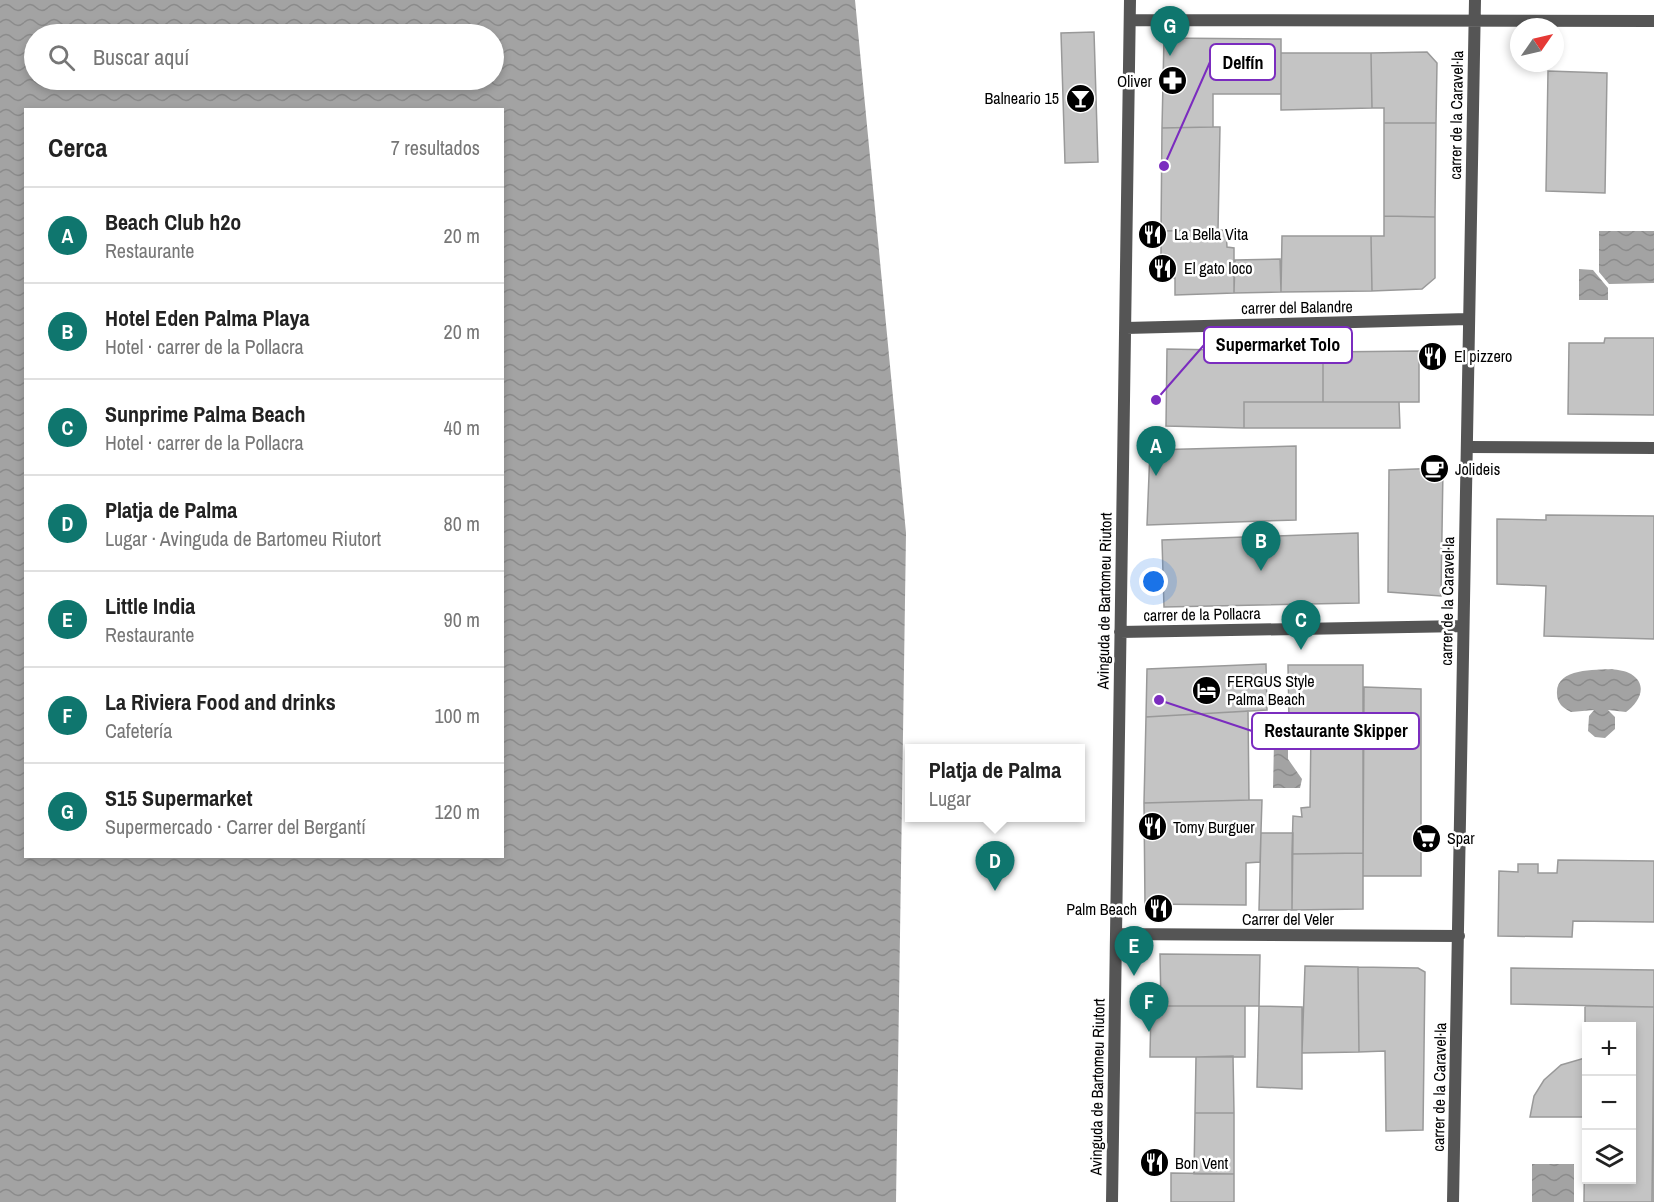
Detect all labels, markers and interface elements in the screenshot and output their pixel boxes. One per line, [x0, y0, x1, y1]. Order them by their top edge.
pin: G [1150, 7, 1190, 56]
north arrow [1510, 18, 1564, 72]
search box [24, 24, 504, 90]
icon: search [45, 41, 78, 74]
text: Buscar aquí [93, 42, 189, 72]
callout: Delfín [1210, 44, 1275, 80]
text: Delfín [1222, 50, 1264, 75]
street label: carrer de la Caravel·la [1444, 50, 1468, 180]
pharmacy icon: Oliver [1157, 65, 1189, 97]
place label: Oliver [1117, 70, 1153, 92]
bar icon: Balneario 15 [1064, 82, 1096, 114]
place label: Balneario 15 [985, 87, 1059, 109]
text: Cerca [48, 130, 107, 165]
text: 7 resultados [391, 134, 480, 161]
text: Beach Club h2o [105, 207, 241, 237]
restaurant icon: La Bella Vita [1137, 218, 1169, 250]
text: A [62, 222, 73, 249]
text: 20 m [444, 222, 480, 249]
place label: La Bella Vita [1174, 223, 1249, 245]
text: Restaurante [105, 237, 194, 264]
restaurant icon: El gato loco [1147, 252, 1179, 284]
place label: El gato loco [1184, 257, 1253, 279]
street label: carrer del Balandre [1241, 295, 1353, 319]
text: Hotel Eden Palma Playa [105, 303, 310, 333]
text: B [62, 318, 73, 345]
text: 20 m [444, 318, 480, 345]
callout: Supermarket Tolo [1204, 327, 1352, 363]
text: Supermarket Tolo [1216, 332, 1340, 357]
text: Hotel · carrer de la Pollacra [105, 333, 304, 360]
restaurant icon: El pizzero [1417, 340, 1449, 372]
place label: El pizzero [1454, 345, 1512, 367]
text: Sunprime Palma Beach [105, 399, 306, 429]
text: C [62, 414, 73, 441]
text: 40 m [444, 414, 480, 441]
pin: A [1136, 426, 1176, 476]
text: Hotel · carrer de la Pollacra [105, 429, 304, 456]
cafe icon: Jolideis [1418, 453, 1450, 485]
place label: Jolideis [1455, 458, 1500, 480]
text: Platja de Palma [105, 495, 237, 525]
text: D [62, 510, 73, 537]
text: 80 m [444, 510, 480, 537]
street label: Avinguda de Bartomeu Riutort [1091, 512, 1117, 691]
pin: B [1242, 522, 1280, 571]
text: Lugar · Avinguda de Bartomeu Riutort [105, 525, 381, 552]
street label: carrer de la Caravel·la [1435, 536, 1459, 666]
your location [1139, 567, 1168, 596]
text: Little India [105, 591, 195, 621]
pin: C [1282, 600, 1320, 650]
street label: carrer de la Pollacra [1143, 602, 1262, 626]
text: E [62, 606, 73, 633]
text: 90 m [444, 606, 480, 633]
text: Restaurante [105, 621, 194, 648]
place label: FERGUS Style Palma Beach [1227, 670, 1315, 710]
hotel icon: FERGUS Style Palma Beach [1190, 674, 1222, 706]
text: La Riviera Food and drinks [105, 687, 336, 717]
text: F [62, 702, 73, 729]
text: 100 m [434, 702, 480, 729]
callout: Restaurante Skipper [1252, 713, 1419, 749]
text: Cafetería [105, 717, 172, 744]
text: Restaurante Skipper [1264, 718, 1408, 743]
popup [905, 744, 1085, 822]
text: Platja de Palma [929, 755, 1061, 785]
text: S15 Supermarket [105, 783, 252, 813]
text: Lugar [929, 785, 971, 812]
text: G [61, 798, 74, 825]
text: 120 m [434, 798, 480, 825]
restaurant icon: Tomy Burguer [1136, 811, 1168, 843]
text: Supermercado · Carrer del Bergantí [105, 813, 366, 840]
place label: Tomy Burguer [1173, 816, 1255, 838]
supermarket icon: Spar [1410, 822, 1442, 854]
place label: Spar [1447, 827, 1475, 849]
pin: D [976, 842, 1014, 891]
restaurant icon: Palm Beach [1142, 893, 1174, 925]
place label: Palm Beach [1066, 898, 1137, 920]
street label: Carrer del Veler [1242, 908, 1335, 930]
pin: E [1114, 926, 1154, 976]
pin: F [1130, 982, 1168, 1032]
street label: Avinguda de Bartomeu Riutort [1084, 998, 1110, 1177]
street label: carrer de la Caravel·la [1427, 1022, 1451, 1152]
map controls [1582, 1022, 1636, 1184]
button: + [1582, 1022, 1636, 1076]
button: − [1582, 1076, 1636, 1130]
button: layers [1582, 1130, 1636, 1184]
restaurant icon: Bon Vent [1138, 1147, 1170, 1179]
place label: Bon Vent [1175, 1152, 1229, 1174]

